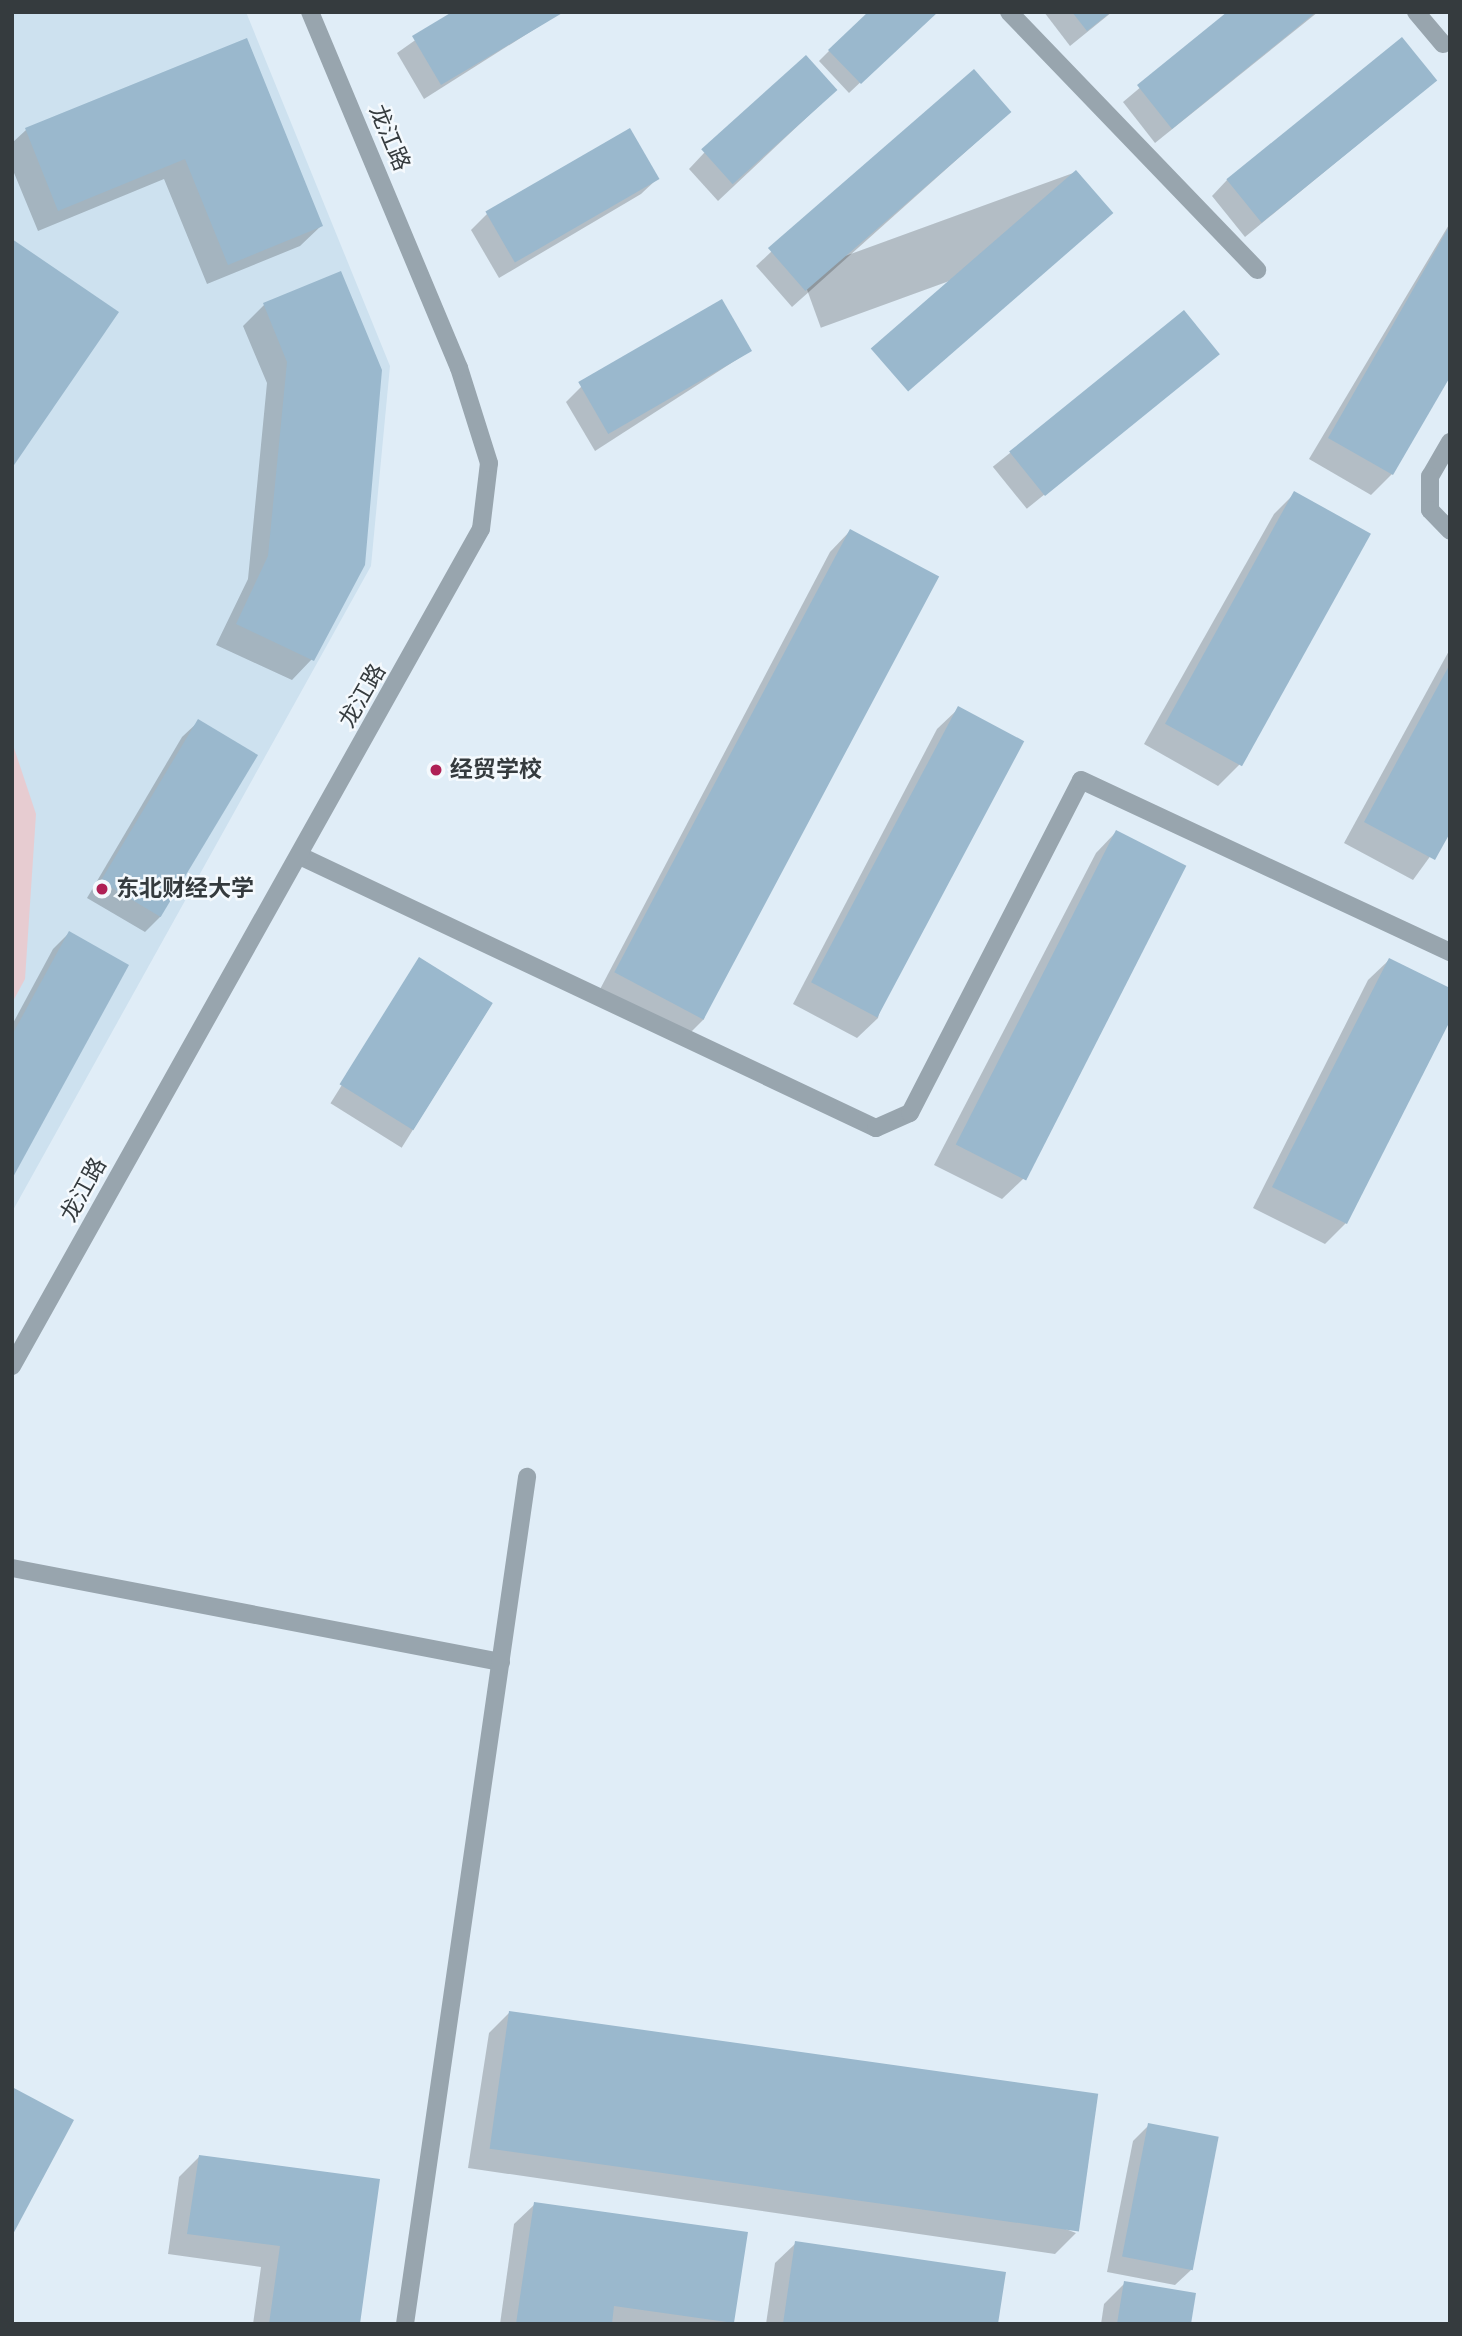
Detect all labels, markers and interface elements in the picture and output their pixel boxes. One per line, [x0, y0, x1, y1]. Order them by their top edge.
street label: 龙江路 [363, 101, 415, 175]
street label: 龙江路 [334, 659, 392, 733]
place label: 经贸学校 [450, 756, 542, 784]
marker: 经贸学校 [428, 762, 444, 778]
place label: 东北财经大学 [116, 875, 254, 903]
marker: 东北财经大学 [94, 881, 110, 897]
street label: 龙江路 [55, 1153, 113, 1227]

